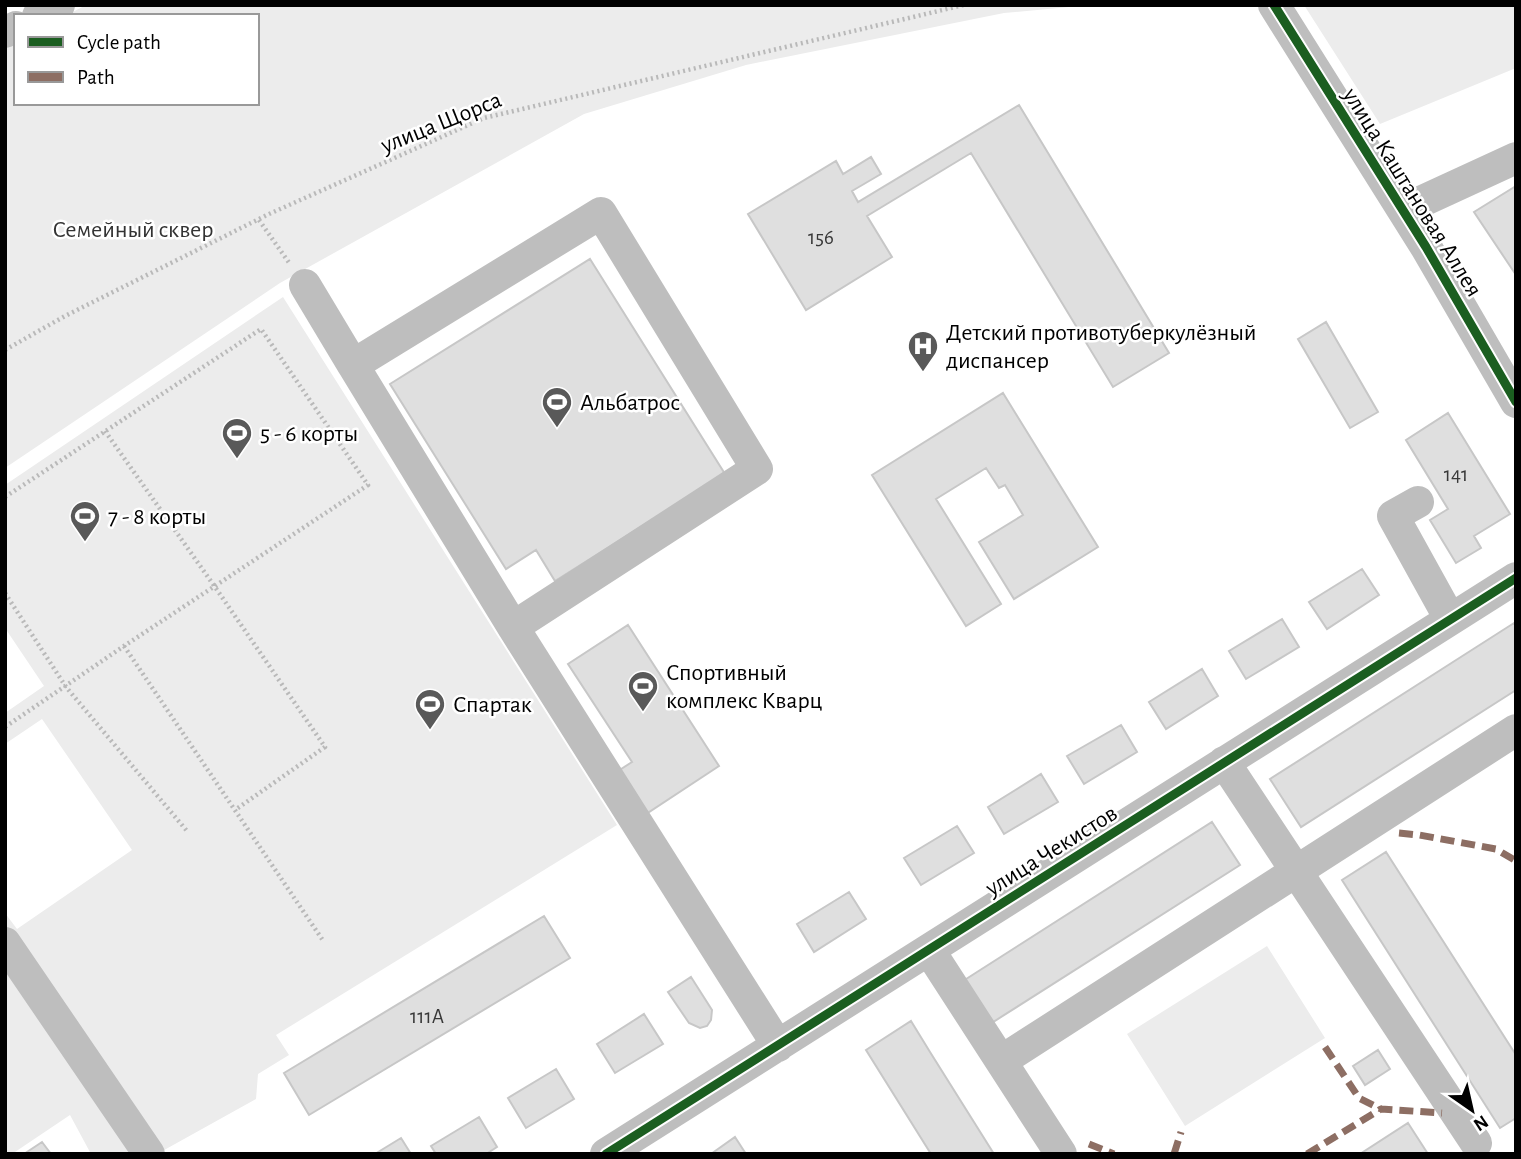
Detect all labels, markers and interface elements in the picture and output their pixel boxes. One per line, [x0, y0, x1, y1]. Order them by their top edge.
legend [14, 14, 259, 105]
text: Cycle path [77, 32, 161, 53]
text: Path [77, 67, 115, 88]
street label: улица Каштановая Аллея [1338, 83, 1486, 301]
street label: улица Щорса [377, 88, 505, 158]
park label: Семейный сквер [53, 218, 213, 242]
house number: 156 [808, 227, 834, 248]
place label: Детский противотуберкулёзный диспансер [946, 321, 1256, 373]
hospital icon: Детский противотуберкулёзный диспансер [906, 329, 940, 373]
sports icon: Альбатрос [540, 385, 574, 429]
place label: Альбатрос [580, 391, 680, 415]
sports icon: 5 - 6 корты [220, 416, 254, 460]
place label: 5 - 6 корты [260, 422, 358, 446]
house number: 141 [1444, 464, 1468, 485]
sports icon: 7 - 8 корты [68, 499, 102, 543]
place label: 7 - 8 корты [108, 505, 206, 529]
place label: Спортивный комплекс Кварц [666, 661, 822, 713]
sports icon: Спортивный комплекс Кварц [626, 669, 660, 713]
sports icon: Спартак [413, 687, 447, 731]
place label: Спартак [453, 693, 532, 717]
street label: улица Чекистов [981, 801, 1122, 901]
house number: 111А [410, 1006, 444, 1027]
north arrow [1437, 1075, 1507, 1145]
text: N [1470, 1111, 1491, 1134]

